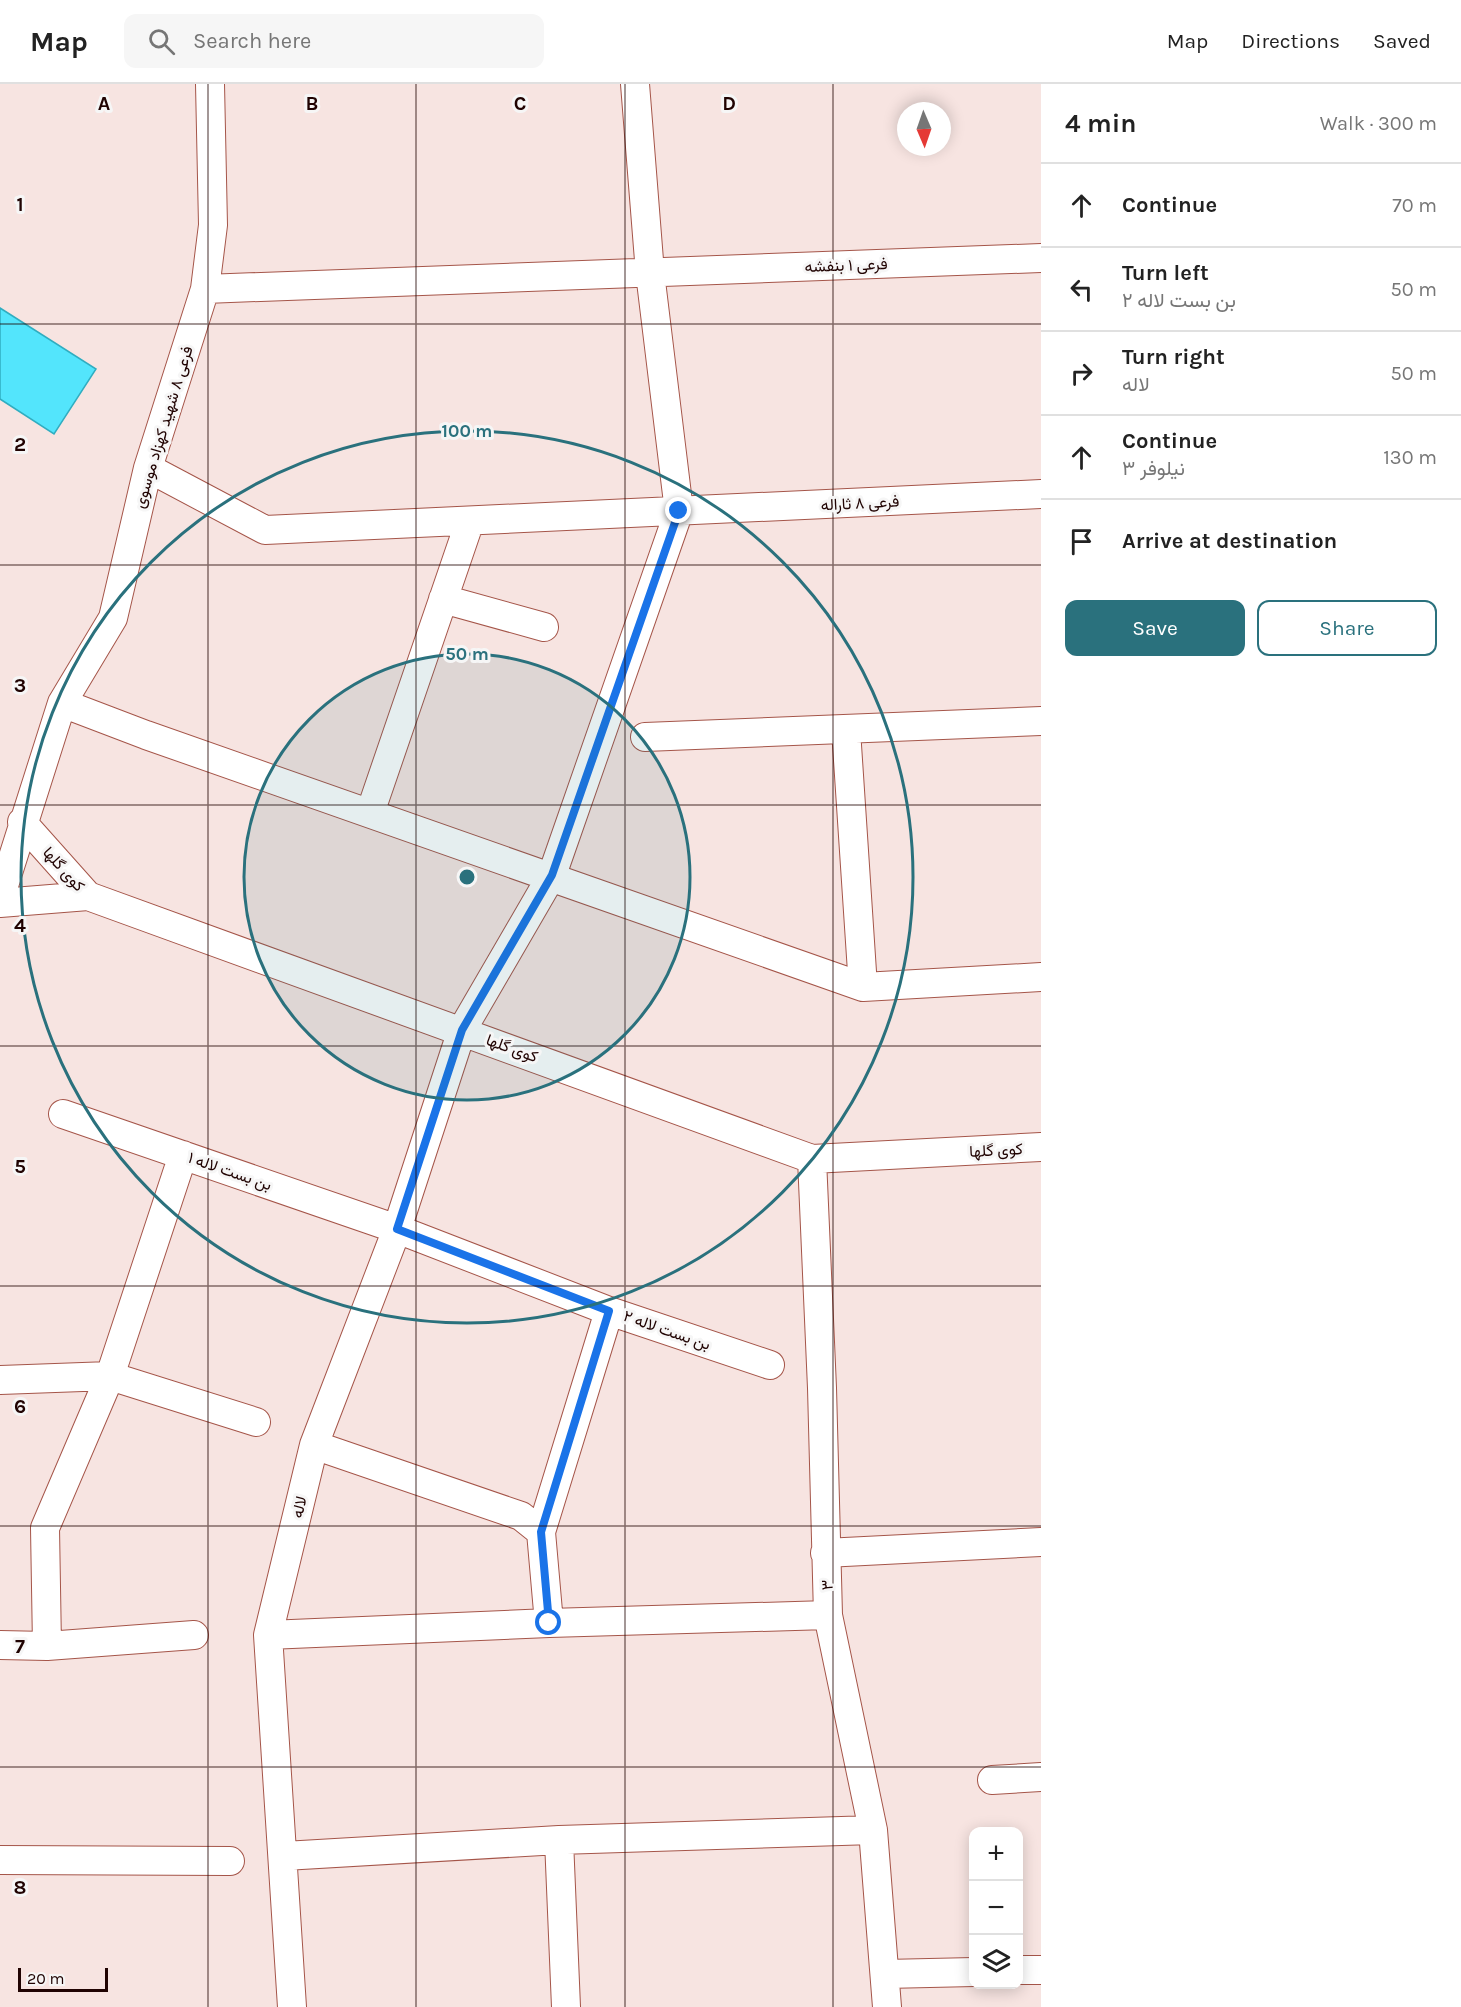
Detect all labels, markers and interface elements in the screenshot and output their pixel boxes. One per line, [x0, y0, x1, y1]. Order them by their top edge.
search box [124, 14, 544, 68]
text: Map [30, 25, 88, 58]
icon: search [145, 25, 178, 58]
text: Search here [193, 28, 311, 54]
text: Map [1167, 29, 1208, 53]
text: Directions [1241, 29, 1340, 53]
text: Saved [1373, 29, 1431, 53]
text: A [98, 92, 111, 115]
text: B [306, 92, 318, 115]
text: C [514, 92, 526, 115]
text: D [722, 92, 736, 115]
north arrow [897, 102, 951, 156]
text: 4 min [1065, 108, 1136, 139]
text: Walk · 300 m [1320, 112, 1437, 135]
icon: ahead [1065, 189, 1098, 222]
text: Continue [1122, 192, 1217, 218]
text: 1 [16, 193, 24, 216]
text: 70 m [1392, 194, 1437, 217]
street label: فرعی ۱ بنفشه [804, 254, 888, 277]
text: Turn left [1122, 260, 1209, 286]
icon: left [1065, 273, 1098, 306]
text: 50 m [1390, 278, 1437, 301]
text: بن بست لاله ۲ [1122, 289, 1236, 312]
street label: فرعی ۸ شهید کهزاد موسوی [129, 344, 198, 511]
text: Turn right [1122, 344, 1225, 370]
icon: right [1065, 357, 1098, 390]
text: 50 m [1390, 362, 1437, 385]
text: لاله [1122, 373, 1150, 396]
text: 100 m [442, 420, 492, 442]
text: Continue [1122, 428, 1217, 454]
text: 2 [14, 433, 26, 456]
icon: ahead [1065, 441, 1098, 474]
text: 130 m [1383, 446, 1437, 469]
text: نیلوفر ۳ [1122, 457, 1185, 480]
street label: فرعی ۸ ثاراله [820, 491, 900, 516]
route end [665, 497, 691, 523]
icon: arrive [1065, 525, 1098, 558]
text: Arrive at destination [1122, 528, 1337, 554]
button: Save [1065, 600, 1245, 656]
button: Share [1257, 600, 1437, 656]
text: 50 m [445, 643, 489, 665]
text: 3 [14, 674, 26, 697]
street label: کوی گلها [38, 843, 89, 896]
centre of rings [457, 867, 477, 887]
text: 4 [14, 914, 26, 937]
street label: کوی گلها [483, 1030, 540, 1067]
street label: کوی گلها [969, 1139, 1023, 1162]
street label: بن بست لاله ۱ [185, 1148, 274, 1195]
text: 5 [14, 1155, 26, 1178]
street label: بن بست لاله ۲ [620, 1306, 713, 1355]
text: 6 [14, 1395, 26, 1418]
street label: لاله [287, 1494, 311, 1520]
street label: ۳ [817, 1579, 837, 1591]
route start [535, 1609, 561, 1635]
text: 7 [15, 1635, 25, 1658]
map controls [969, 1827, 1023, 1989]
button: + [969, 1827, 1023, 1881]
text: 8 [14, 1876, 26, 1899]
button: − [969, 1881, 1023, 1935]
button: layers [969, 1935, 1023, 1989]
scale bar [18, 1965, 108, 1992]
text: 20 m [27, 1969, 65, 1988]

